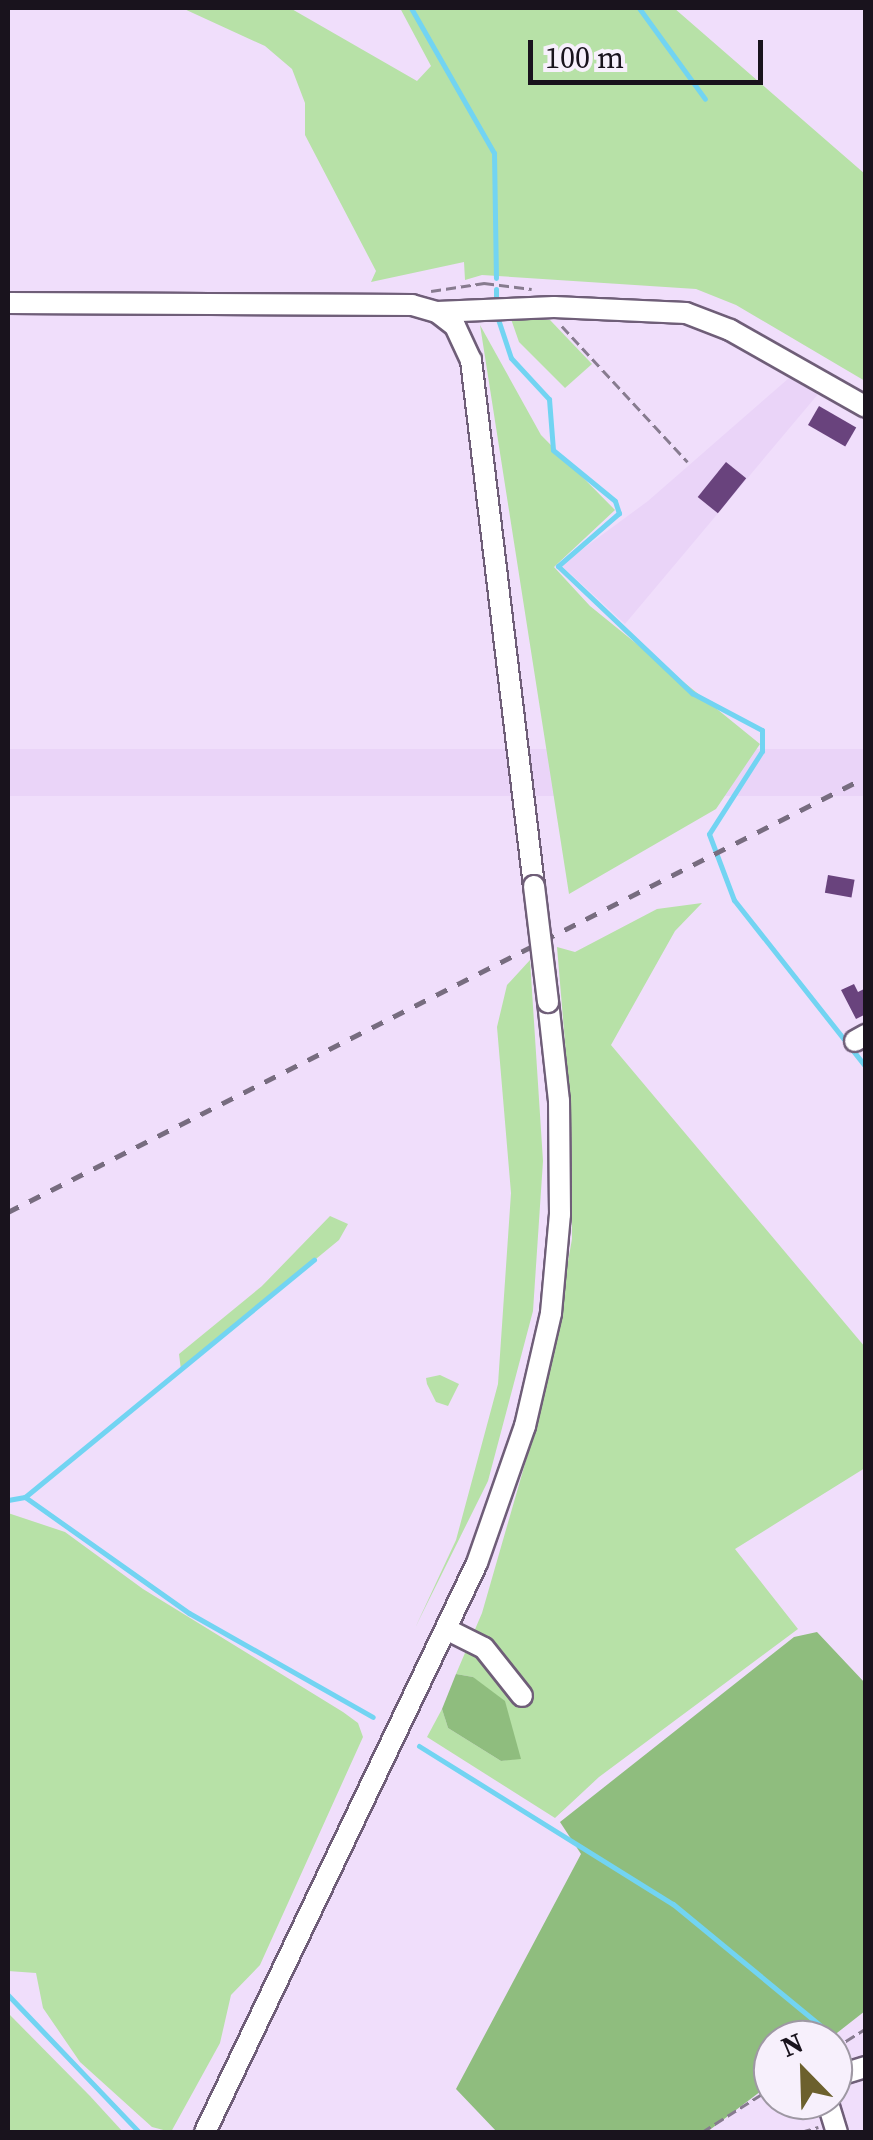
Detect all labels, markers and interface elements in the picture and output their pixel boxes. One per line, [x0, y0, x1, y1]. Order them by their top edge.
scale bar [533, 20, 768, 82]
text: 100 m [545, 37, 624, 78]
north arrow [753, 2020, 853, 2120]
text: N [775, 2023, 809, 2066]

